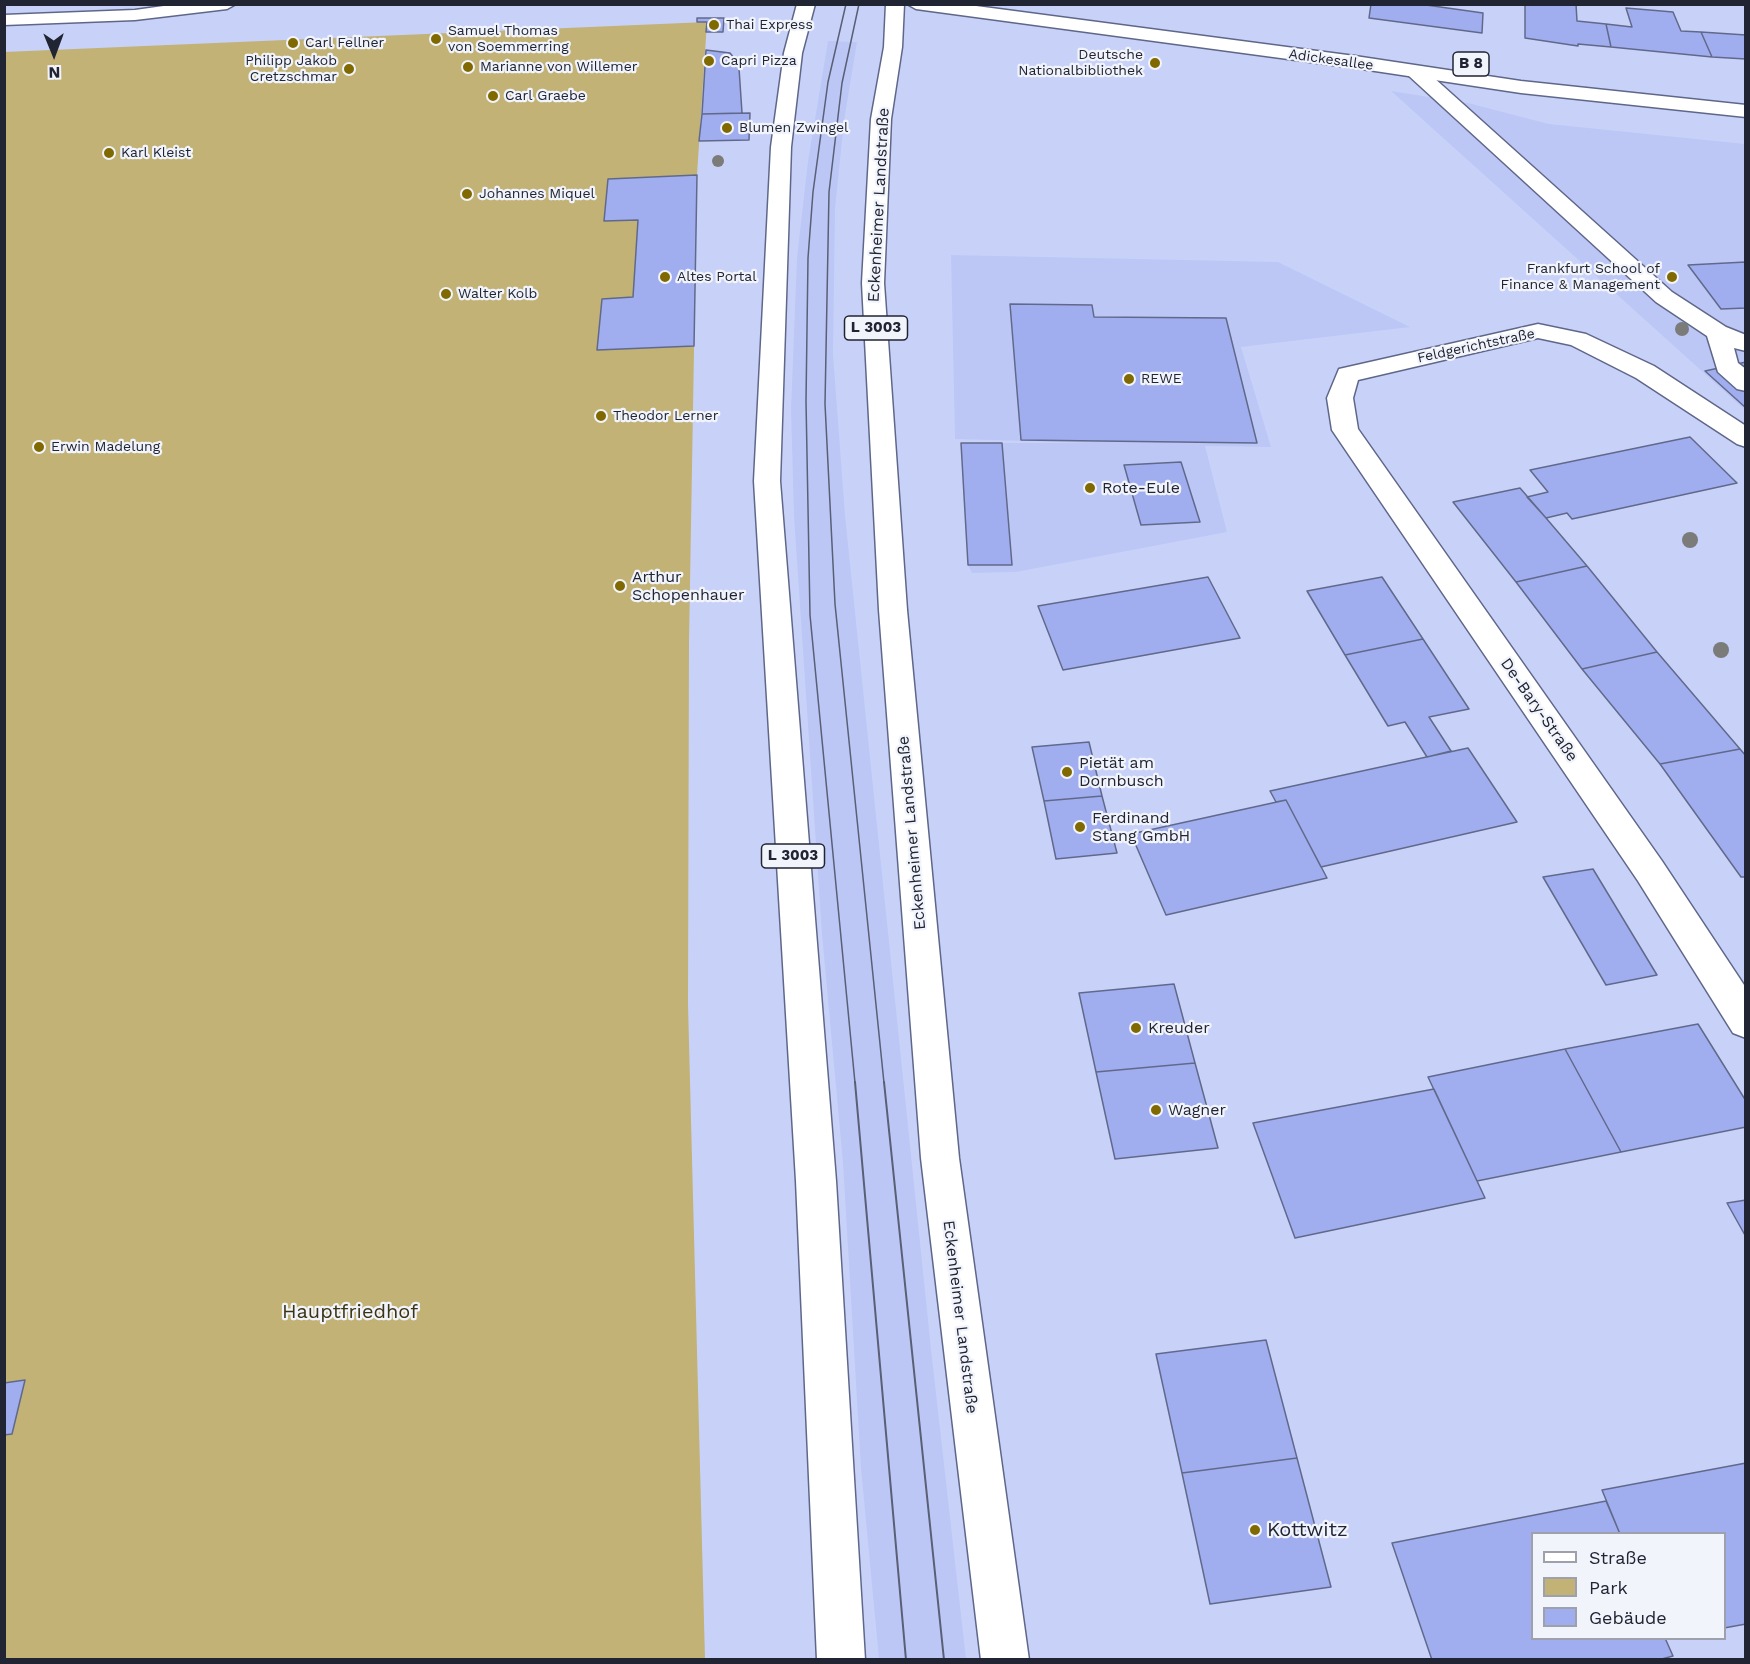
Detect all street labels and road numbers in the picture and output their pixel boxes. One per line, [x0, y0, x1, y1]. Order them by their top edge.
street label: Adickesallee [1288, 46, 1374, 74]
road number: B 8 [1453, 52, 1489, 76]
street label: Eckenheimer Landstraße [864, 107, 894, 303]
road number: L 3003 [844, 316, 908, 340]
street label: Feldgerichtstraße [1416, 325, 1536, 367]
street label: De-Bary-Straße [1496, 655, 1582, 765]
street label: Eckenheimer Landstraße [894, 735, 930, 931]
road number: L 3003 [762, 844, 824, 868]
street label: Eckenheimer Landstraße [939, 1219, 981, 1415]

